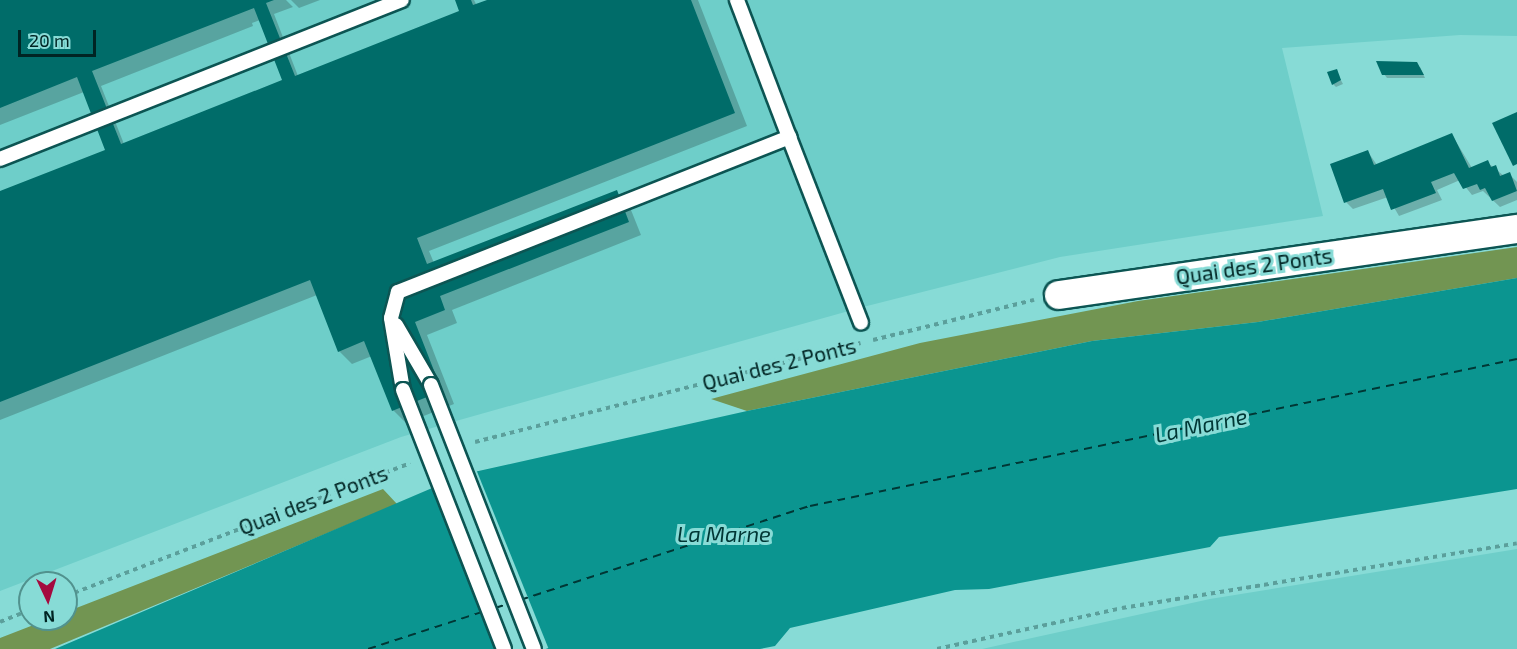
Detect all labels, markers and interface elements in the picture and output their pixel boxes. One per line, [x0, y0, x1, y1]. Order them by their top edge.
scale bar [21, 18, 99, 56]
text: 20 m [29, 29, 70, 51]
street label: Quai des 2 Ponts [1174, 243, 1334, 289]
street label: Quai des 2 Ponts [699, 333, 859, 395]
water label: La Marne [1152, 402, 1250, 448]
street label: Quai des 2 Ponts [235, 460, 391, 540]
water label: La Marne [677, 521, 771, 547]
north arrow [18, 571, 78, 631]
text: N [43, 608, 56, 627]

